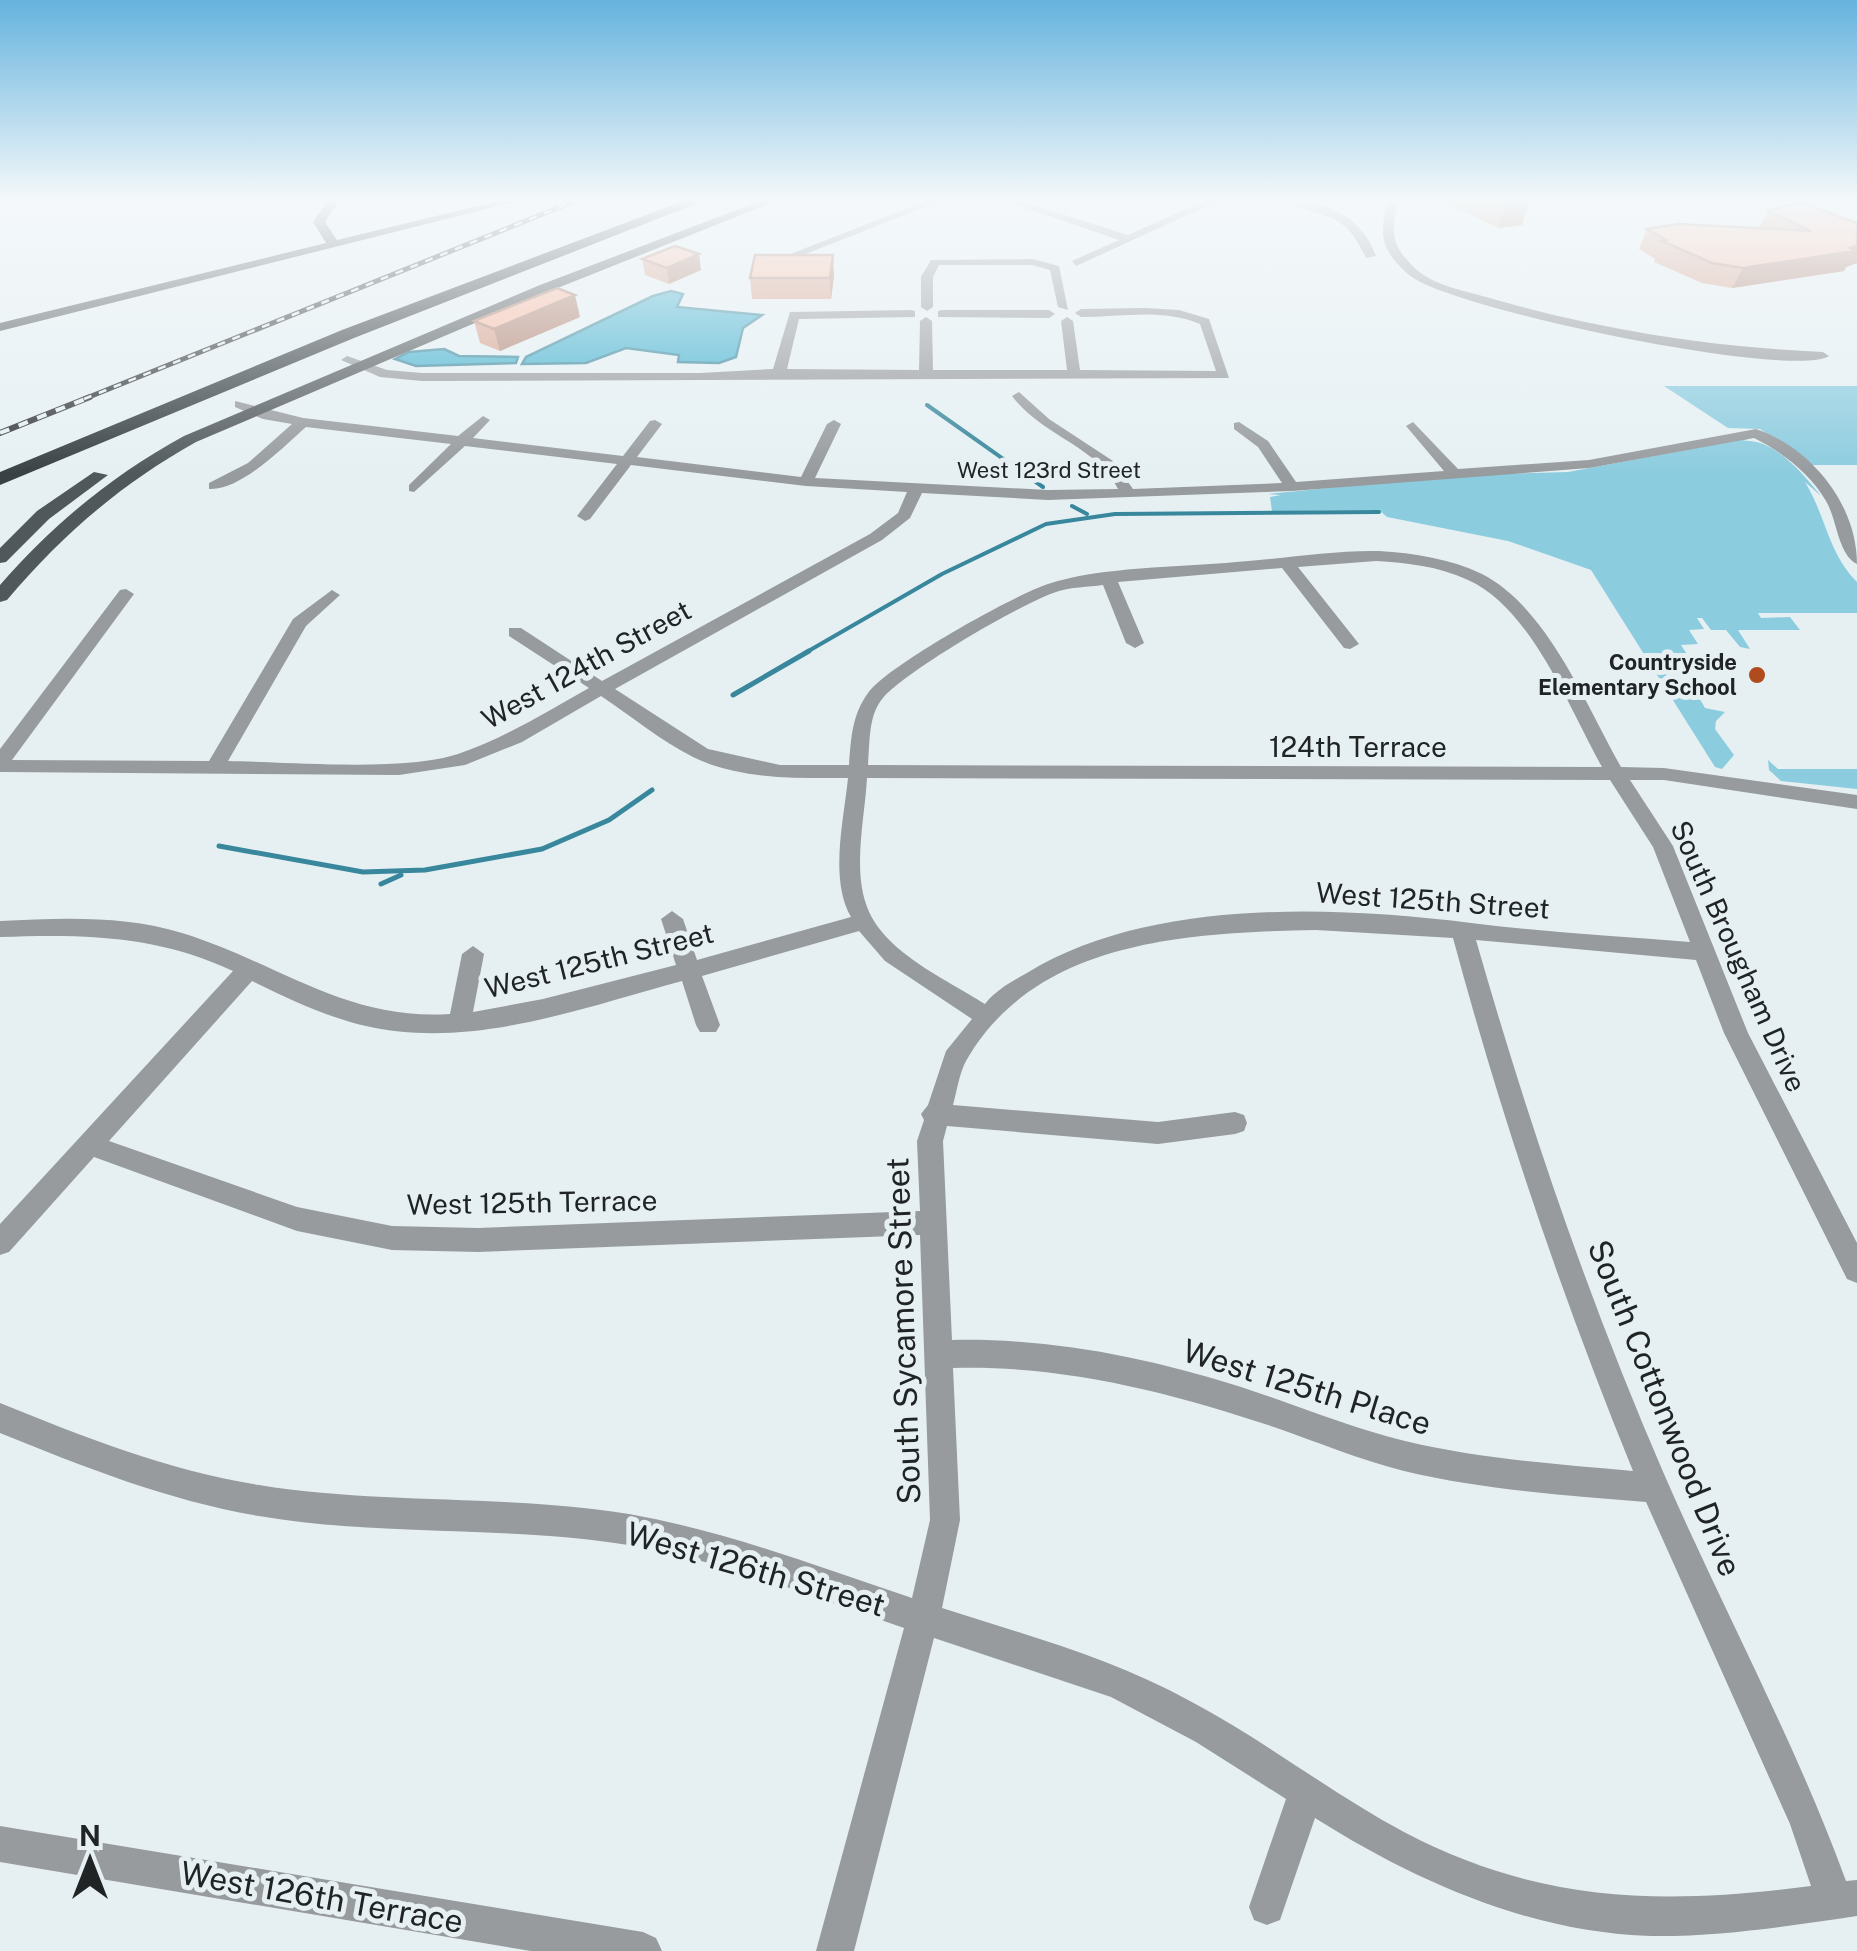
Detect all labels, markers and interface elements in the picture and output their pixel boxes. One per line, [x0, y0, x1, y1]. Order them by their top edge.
street label: West 123rd Street [957, 457, 1141, 483]
street label: West 124th Street [476, 593, 696, 735]
place label: Countryside Elementary School [1538, 649, 1737, 700]
marker: Countryside Elementary School [1746, 664, 1768, 686]
street label: 124th Terrace [1269, 730, 1447, 763]
street label: South Brougham Drive [1664, 815, 1814, 1097]
street label: West 125th Street [1315, 875, 1551, 925]
street label: West 125th Street [481, 916, 717, 1004]
street label: South Sycamore Street [878, 1157, 928, 1505]
street label: West 125th Terrace [406, 1183, 658, 1221]
street label: South Cottonwood Drive [1581, 1235, 1749, 1581]
street label: West 125th Place [1179, 1332, 1435, 1442]
street label: West 126th Street [622, 1514, 890, 1624]
north arrow [40, 1811, 140, 1911]
text: N [79, 1819, 101, 1852]
street label: West 126th Terrace [178, 1854, 466, 1940]

